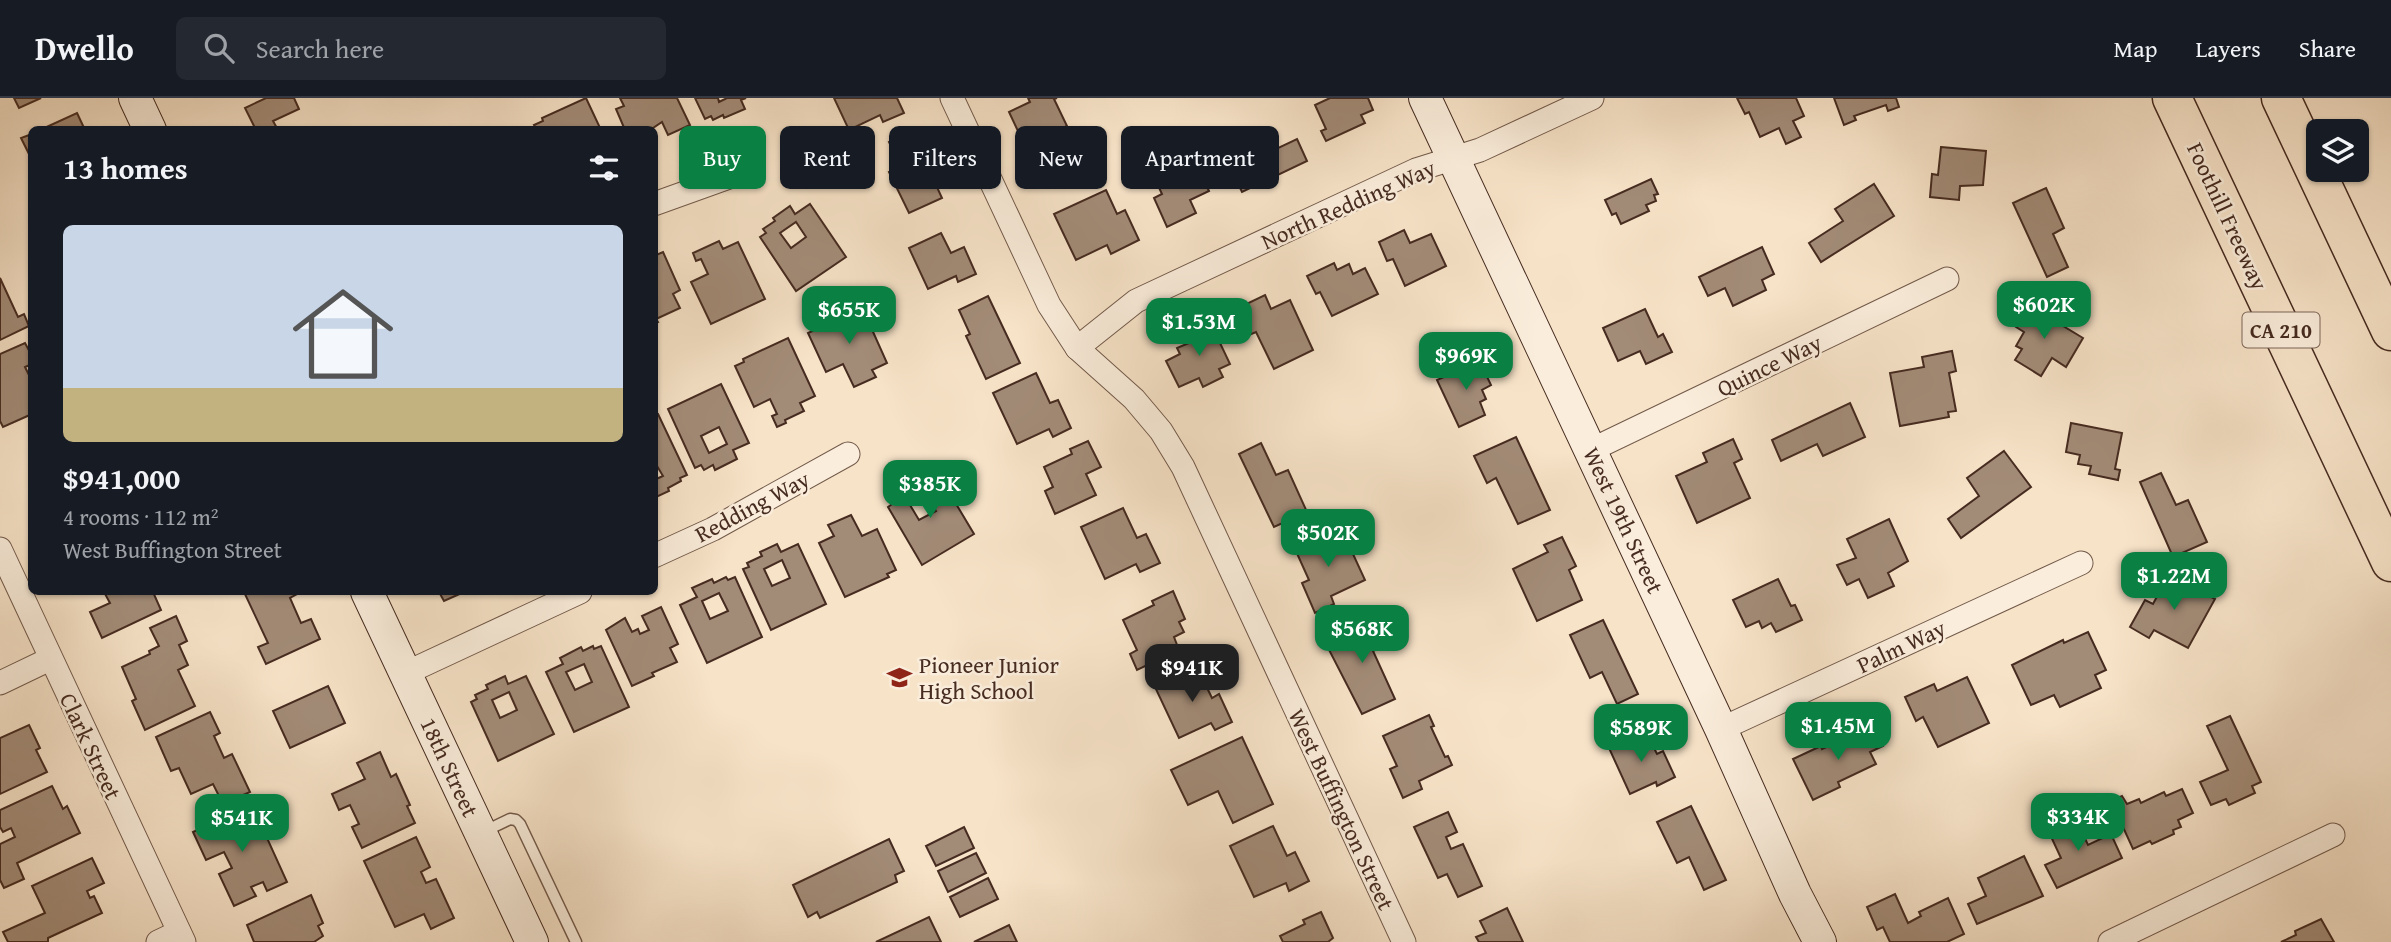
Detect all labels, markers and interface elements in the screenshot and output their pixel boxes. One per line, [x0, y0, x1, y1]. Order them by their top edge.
search box [176, 17, 666, 80]
text: Dwello [35, 24, 134, 72]
icon: search [200, 29, 238, 67]
text: Search here [256, 29, 384, 68]
text: Map [2114, 31, 2157, 66]
text: Layers [2195, 31, 2261, 66]
text: Share [2299, 31, 2356, 66]
map controls [2306, 119, 2369, 182]
button: layers [2306, 119, 2369, 182]
chip: Buy [679, 126, 766, 189]
chip: Rent [780, 126, 875, 189]
chip: Filters [889, 126, 1001, 189]
chip: New [1015, 126, 1107, 189]
chip: Apartment [1121, 126, 1279, 189]
street label: Foothill Freeway [2179, 137, 2277, 296]
text: 13 homes [63, 146, 188, 190]
icon: filters [585, 149, 623, 187]
street label: North Redding Way [1256, 151, 1441, 257]
icon: home [280, 271, 406, 397]
pin: $602K [1995, 282, 2093, 341]
pin: $655K [800, 286, 898, 346]
text: $602K [2013, 287, 2075, 320]
text: $655K [818, 292, 880, 325]
pin: $1.53M [1142, 299, 1256, 358]
text: $1.53M [1162, 304, 1236, 337]
road number: CA 210 [2242, 313, 2320, 348]
street label: Quince Way [1711, 325, 1827, 405]
pin: $969K [1417, 332, 1515, 392]
text: $969K [1435, 338, 1497, 371]
street label: West 19th Street [1576, 441, 1672, 599]
text: $941,000 [63, 456, 180, 500]
pin: $385K [881, 460, 979, 520]
street label: Redding Way [689, 462, 816, 550]
text: $385K [899, 466, 961, 499]
text: 4 rooms · 112 m² [63, 500, 218, 533]
pin: $502K [1279, 510, 1377, 569]
text: $502K [1297, 515, 1359, 548]
text: West Buffington Street [63, 533, 282, 566]
pin: $1.22M [2117, 552, 2231, 612]
text: $1.22M [2137, 558, 2211, 591]
pin: $568K [1313, 606, 1411, 665]
text: $568K [1331, 611, 1393, 644]
street label: Palm Way [1851, 611, 1951, 681]
pin: $941K [1143, 644, 1241, 704]
place label: Pioneer Junior High School [919, 648, 1059, 707]
text: $941K [1161, 650, 1223, 683]
school or university icon: Pioneer Junior High School [885, 663, 913, 691]
street label: Clark Street [52, 687, 130, 805]
pin: $1.45M [1781, 702, 1895, 762]
street label: West Buffington Street [1281, 703, 1403, 915]
pin: $589K [1592, 704, 1690, 764]
text: $1.45M [1801, 708, 1875, 741]
text: $589K [1610, 710, 1672, 743]
street label: 18th Street [413, 712, 487, 822]
pin: $541K [193, 794, 291, 854]
pin: $334K [2029, 794, 2127, 853]
text: $334K [2047, 799, 2109, 832]
text: $541K [211, 800, 273, 833]

